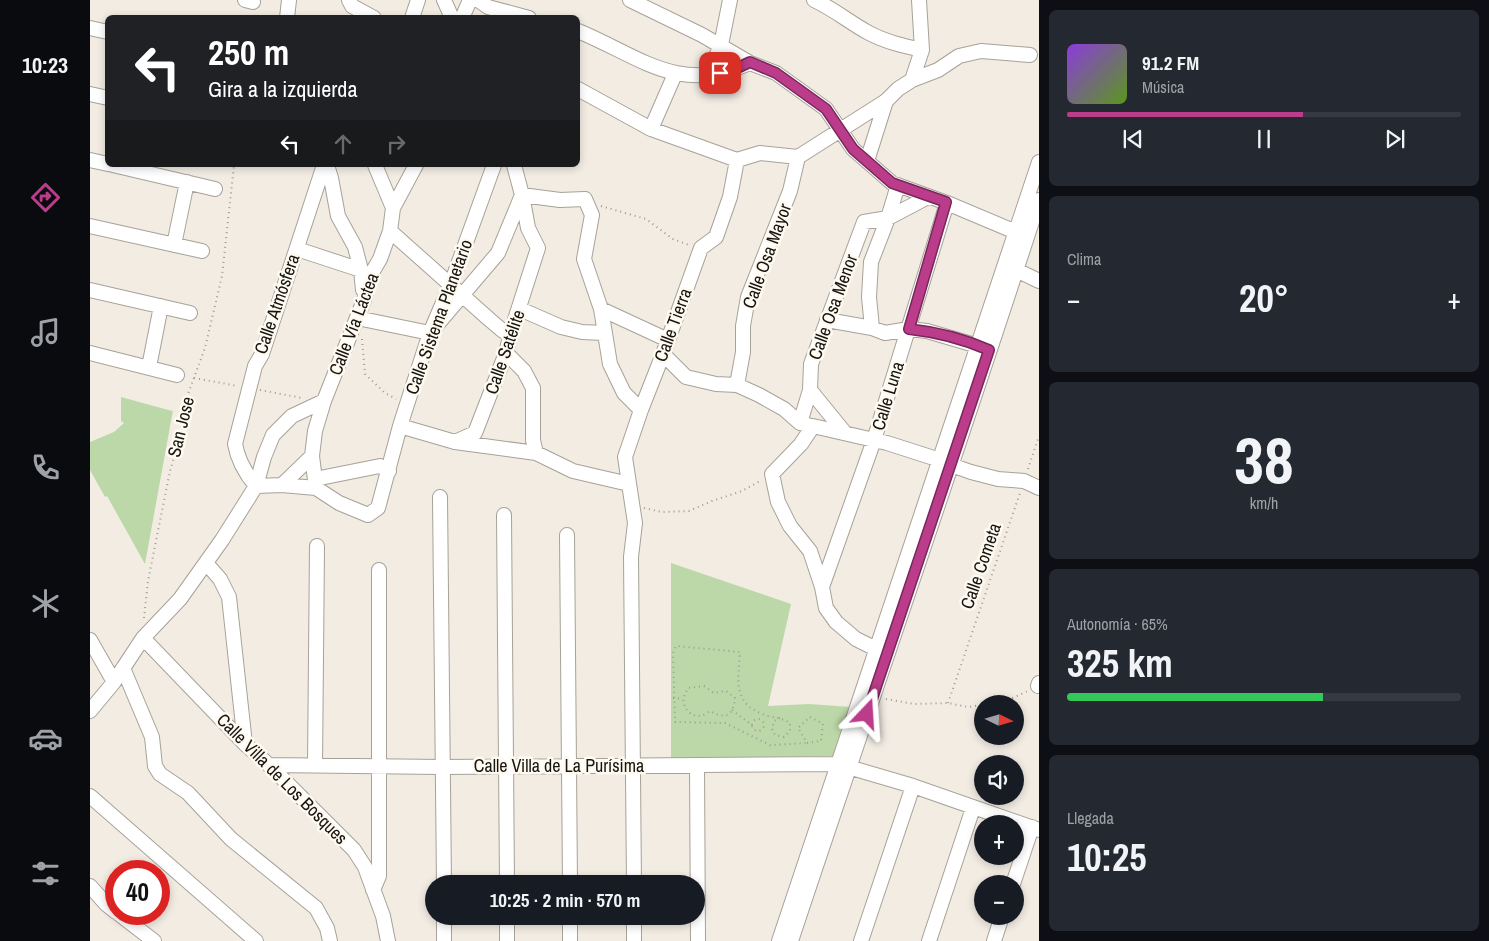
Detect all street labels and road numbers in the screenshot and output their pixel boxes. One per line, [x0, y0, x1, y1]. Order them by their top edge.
street label: Calle Osa Mayor [736, 200, 797, 312]
street label: Calle Sistema Planetario [399, 236, 478, 398]
street label: Calle Osa Menor [802, 250, 863, 363]
street label: Calle Atmósfera [248, 251, 305, 357]
street label: Calle Vía Láctea [323, 269, 385, 379]
street label: Calle Tierra [648, 285, 697, 365]
street label: Calle Satélite [478, 306, 531, 397]
street label: Calle Luna [865, 358, 910, 433]
street label: San Jose [161, 394, 200, 460]
street label: Calle Cometa [954, 519, 1007, 612]
street label: Calle Villa de Los Bosques [211, 708, 353, 850]
street label: Calle Villa de La Purísima [474, 753, 644, 778]

